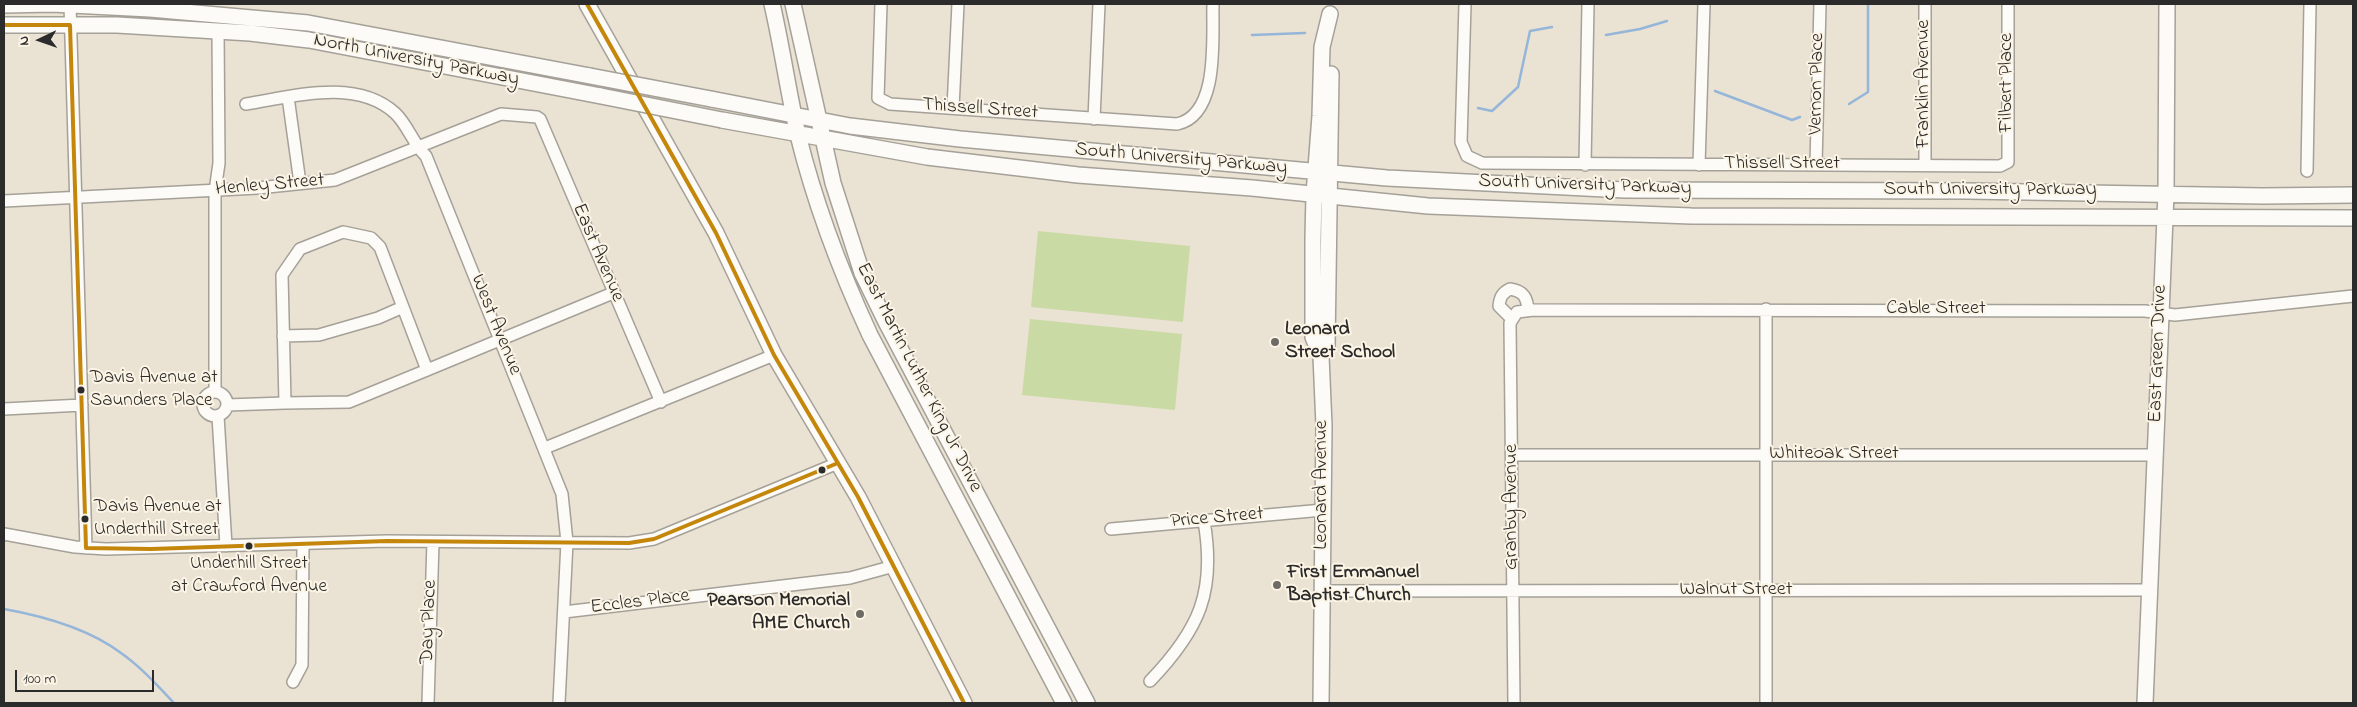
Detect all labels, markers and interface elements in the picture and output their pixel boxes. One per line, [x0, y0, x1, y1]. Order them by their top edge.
north arrow [15, 15, 65, 65]
street label: Franklin Avenue [1913, 20, 1937, 148]
street label: North University Parkway [311, 29, 521, 93]
street label: Vernon Place [1805, 33, 1831, 135]
street label: Filbert Place [1996, 33, 2020, 133]
text: N [14, 36, 35, 46]
street label: Thissell Street [921, 94, 1039, 126]
street label: South University Parkway [1074, 139, 1288, 181]
street label: Thissell Street [1724, 153, 1840, 177]
street label: Henley Street [215, 169, 325, 203]
street label: South University Parkway [1478, 170, 1692, 202]
street label: South University Parkway [1883, 179, 2097, 203]
street label: East Avenue [566, 200, 628, 306]
street label: East Martin Luther King Jr Drive [850, 259, 986, 497]
street label: West Avenue [464, 271, 526, 379]
street label: East Green Drive [2145, 285, 2173, 423]
street label: Cable Street [1886, 298, 1986, 322]
place label: Leonard Street School [1285, 319, 1395, 366]
marker: Leonard Street School [1269, 336, 1281, 348]
place label: Davis Avenue at Saunders Place [90, 368, 218, 412]
marker: Davis Avenue at Saunders Place [76, 385, 86, 395]
street label: Leonard Avenue [1311, 420, 1335, 550]
street label: Whiteoak Street [1769, 443, 1899, 467]
street label: Granby Avenue [1501, 444, 1525, 570]
unlabelled marker [817, 465, 827, 475]
place label: Davis Avenue at Underthill Street [94, 497, 222, 541]
street label: Price Street [1169, 503, 1265, 535]
marker: Davis Avenue at Underthill Street [80, 514, 90, 524]
marker: Underhill Street at Crawford Avenue [244, 541, 254, 551]
place label: Underhill Street at Crawford Avenue [171, 554, 327, 598]
place label: First Emmanuel Baptist Church [1287, 562, 1419, 609]
marker: First Emmanuel Baptist Church [1271, 579, 1283, 591]
street label: Walnut Street [1679, 579, 1793, 603]
street label: Day Place [417, 580, 443, 664]
street label: Eccles Place [589, 585, 691, 621]
place label: Pearson Memorial AME Church [707, 590, 850, 637]
marker: Pearson Memorial AME Church [854, 608, 866, 620]
scale bar [18, 660, 156, 692]
text: 100 m [23, 668, 56, 690]

